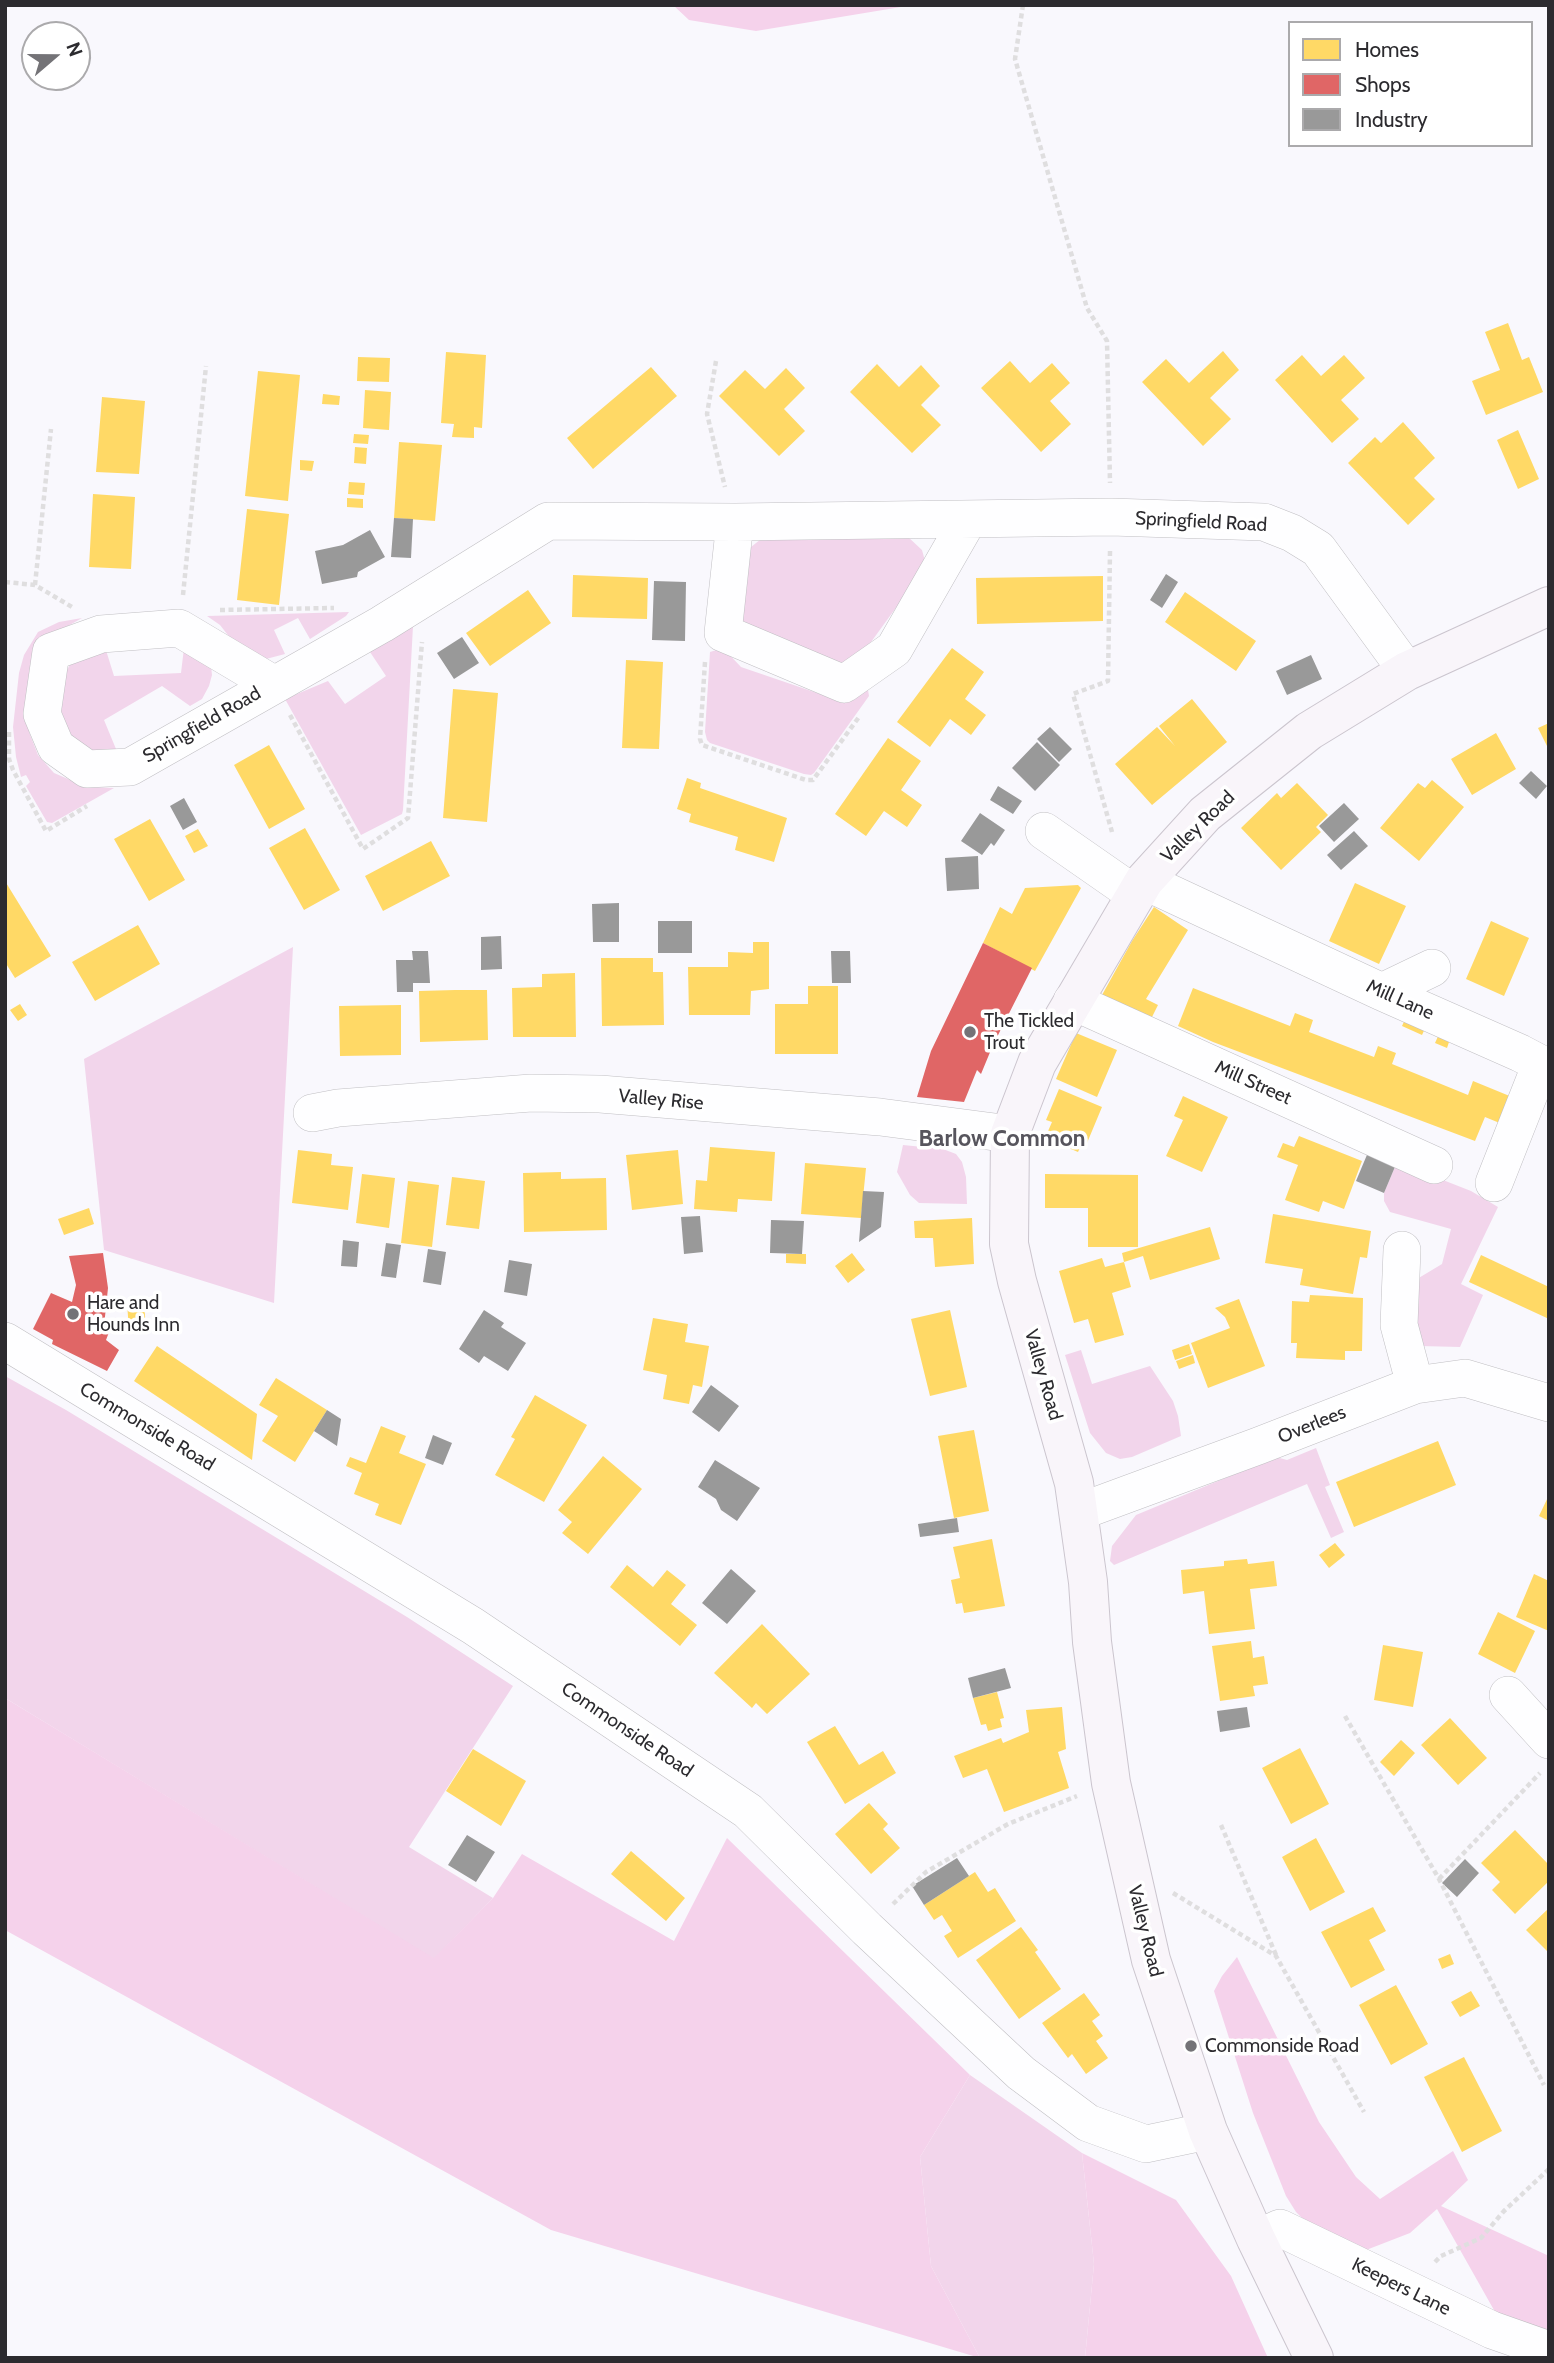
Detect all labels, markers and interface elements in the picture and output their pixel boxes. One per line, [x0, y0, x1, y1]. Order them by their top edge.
north arrow [21, 21, 91, 91]
legend [1288, 21, 1533, 147]
text: Homes [1355, 37, 1419, 62]
text: N [61, 39, 87, 60]
text: Shops [1355, 72, 1410, 97]
text: Industry [1355, 107, 1428, 132]
street label: Springfield Road [1134, 507, 1268, 537]
street label: Springfield Road [139, 682, 265, 768]
street label: Valley Road [1156, 786, 1240, 868]
street label: Mill Lane [1363, 975, 1437, 1025]
place label: The Tickled Trout [984, 1010, 1074, 1054]
marker: The Tickled Trout [962, 1024, 978, 1040]
street label: Mill Street [1211, 1056, 1295, 1110]
street label: Valley Rise [618, 1085, 704, 1115]
district label: Barlow Common [919, 1125, 1085, 1153]
place label: Hare and Hounds Inn [87, 1292, 180, 1336]
marker: Hare and Hounds Inn [65, 1306, 81, 1322]
street label: Valley Road [1019, 1327, 1067, 1423]
street label: Commonside Road [75, 1378, 219, 1476]
street label: Overlees [1275, 1401, 1349, 1449]
street label: Commonside Road [557, 1678, 697, 1782]
street label: Valley Road [1123, 1883, 1167, 1979]
place label: Commonside Road [1205, 2035, 1359, 2057]
marker: Commonside Road [1183, 2038, 1199, 2054]
street label: Keepers Lane [1348, 2253, 1454, 2321]

